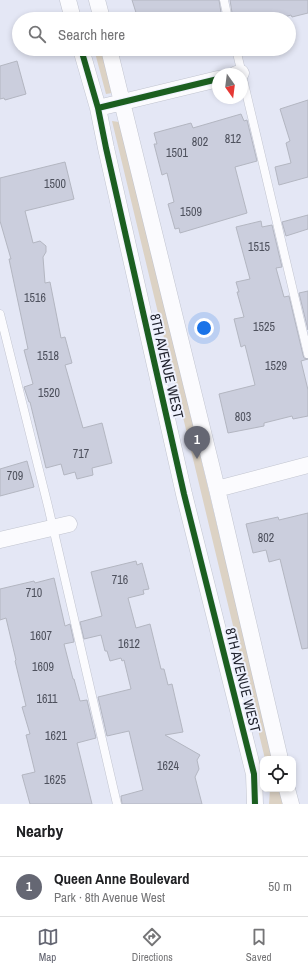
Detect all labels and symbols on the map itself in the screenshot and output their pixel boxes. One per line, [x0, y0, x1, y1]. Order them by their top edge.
north arrow [212, 68, 248, 104]
house number: 812 [225, 131, 241, 147]
house number: 802 [192, 134, 208, 150]
house number: 1501 [166, 145, 188, 161]
house number: 1500 [44, 176, 66, 192]
house number: 1509 [180, 204, 202, 220]
house number: 1515 [248, 239, 270, 255]
house number: 1516 [24, 290, 46, 306]
street label: 8TH AVENUE WEST [146, 312, 188, 420]
your location [194, 318, 214, 338]
house number: 1525 [253, 319, 275, 335]
house number: 1518 [37, 348, 59, 364]
house number: 1529 [265, 358, 287, 374]
house number: 1520 [38, 385, 60, 401]
house number: 803 [235, 409, 251, 425]
pin: 1 [184, 426, 210, 459]
house number: 717 [73, 446, 90, 462]
house number: 709 [7, 468, 23, 484]
house number: 802 [258, 530, 274, 546]
house number: 716 [112, 572, 128, 588]
house number: 710 [26, 585, 42, 601]
street label: 8TH AVENUE WEST [221, 626, 265, 734]
house number: 1607 [30, 628, 52, 644]
house number: 1612 [118, 636, 140, 652]
house number: 1609 [32, 659, 54, 675]
house number: 1611 [36, 691, 58, 707]
house number: 1621 [45, 728, 67, 744]
house number: 1624 [157, 758, 179, 774]
house number: 1625 [44, 772, 66, 788]

